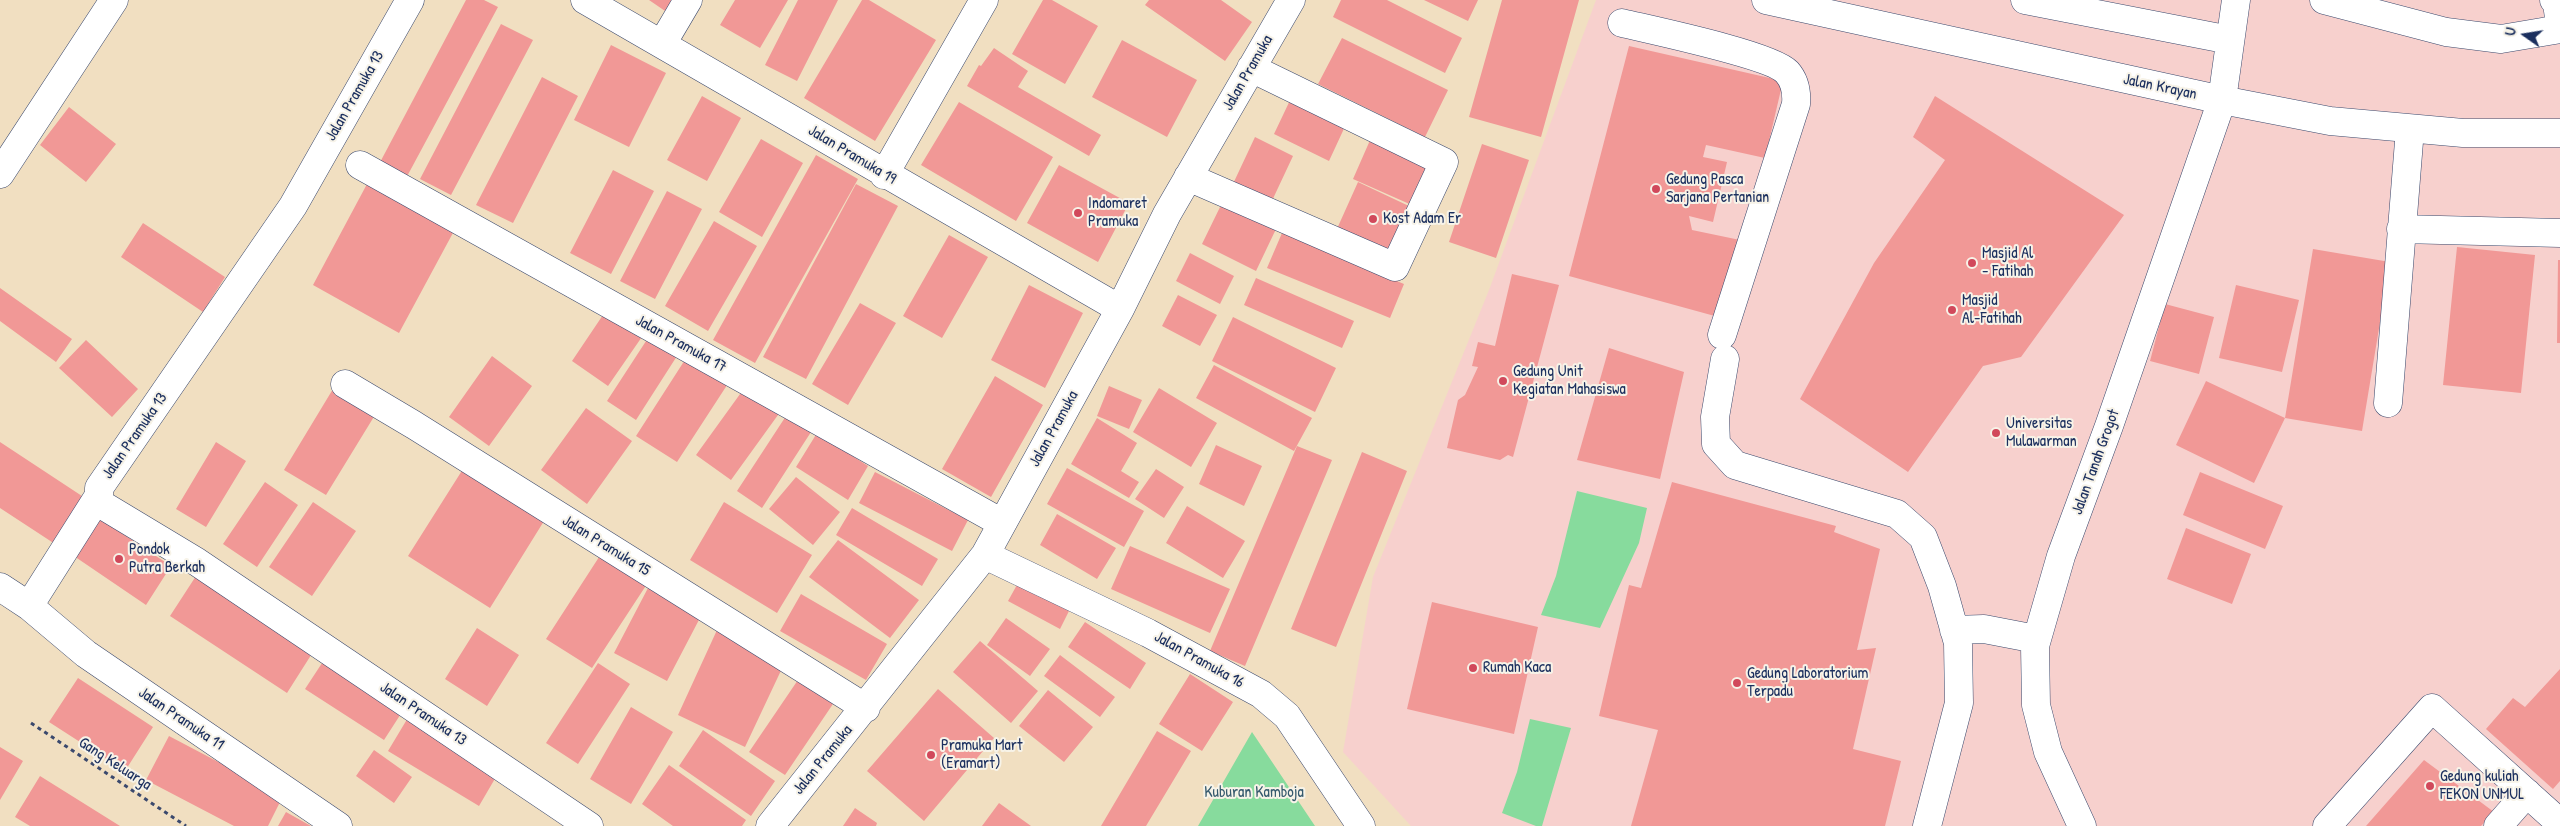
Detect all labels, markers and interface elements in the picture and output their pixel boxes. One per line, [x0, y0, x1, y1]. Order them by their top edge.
north arrow [2500, 10, 2550, 60]
text: U [2500, 26, 2520, 37]
street label: Jalan Pramuka [1219, 32, 1277, 114]
street label: Jalan Pramuka 13 [322, 48, 388, 144]
street label: Jalan Krayan [2121, 70, 2199, 104]
street label: Jalan Pramuka 19 [804, 121, 900, 189]
place label: Gedung Pasca Sarjana Pertanian [1666, 170, 1769, 208]
marker: Gedung Pasca Sarjana Pertanian [1650, 183, 1662, 195]
place label: Indomaret Pramuka [1088, 194, 1147, 232]
marker: Indomaret Pramuka [1072, 207, 1084, 219]
place label: Kost Adam Er [1383, 209, 1461, 229]
marker: Kost Adam Er [1367, 213, 1379, 225]
place label: Masjid Al - Fatihah [1982, 244, 2033, 282]
marker: Masjid Al - Fatihah [1966, 257, 1978, 269]
place label: Masjid Al-Fatihah [1962, 291, 2022, 329]
marker: Masjid Al-Fatihah [1946, 304, 1958, 316]
street label: Jalan Pramuka 17 [632, 311, 730, 377]
place label: Gedung Unit Kegiatan Mahasiswa [1513, 362, 1626, 400]
marker: Gedung Unit Kegiatan Mahasiswa [1497, 375, 1509, 387]
street label: Jalan Pramuka [1025, 388, 1083, 470]
street label: Jalan Pramuka 13 [98, 389, 172, 483]
street label: Jalan Tanah Grogot [2068, 407, 2124, 517]
place label: Universitas Mulawarman [2006, 414, 2077, 452]
marker: Universitas Mulawarman [1990, 427, 2002, 439]
street label: Jalan Pramuka 15 [558, 511, 654, 581]
place label: Pondok Putra Berkah [129, 540, 205, 578]
marker: Pondok Putra Berkah [113, 553, 125, 565]
street label: Jalan Pramuka 16 [1151, 627, 1247, 693]
place label: Rumah Kaca [1483, 658, 1551, 678]
marker: Rumah Kaca [1467, 662, 1479, 674]
place label: Gedung Laboratorium Terpadu [1747, 664, 1868, 702]
marker: Gedung Laboratorium Terpadu [1731, 677, 1743, 689]
street label: Jalan Pramuka 13 [376, 678, 470, 750]
street label: Jalan Pramuka 11 [134, 683, 228, 755]
street label: Jalan Pramuka [789, 721, 857, 799]
street label: Gang Keluarga [75, 733, 155, 795]
place label: Pramuka Mart (Eramart) [941, 736, 1022, 774]
marker: Pramuka Mart (Eramart) [925, 749, 937, 761]
place label: Gedung kuliah FEKON UNMUL [2440, 767, 2524, 805]
marker: Gedung kuliah FEKON UNMUL [2424, 780, 2436, 792]
park label: Kuburan Kamboja [1204, 783, 1304, 803]

